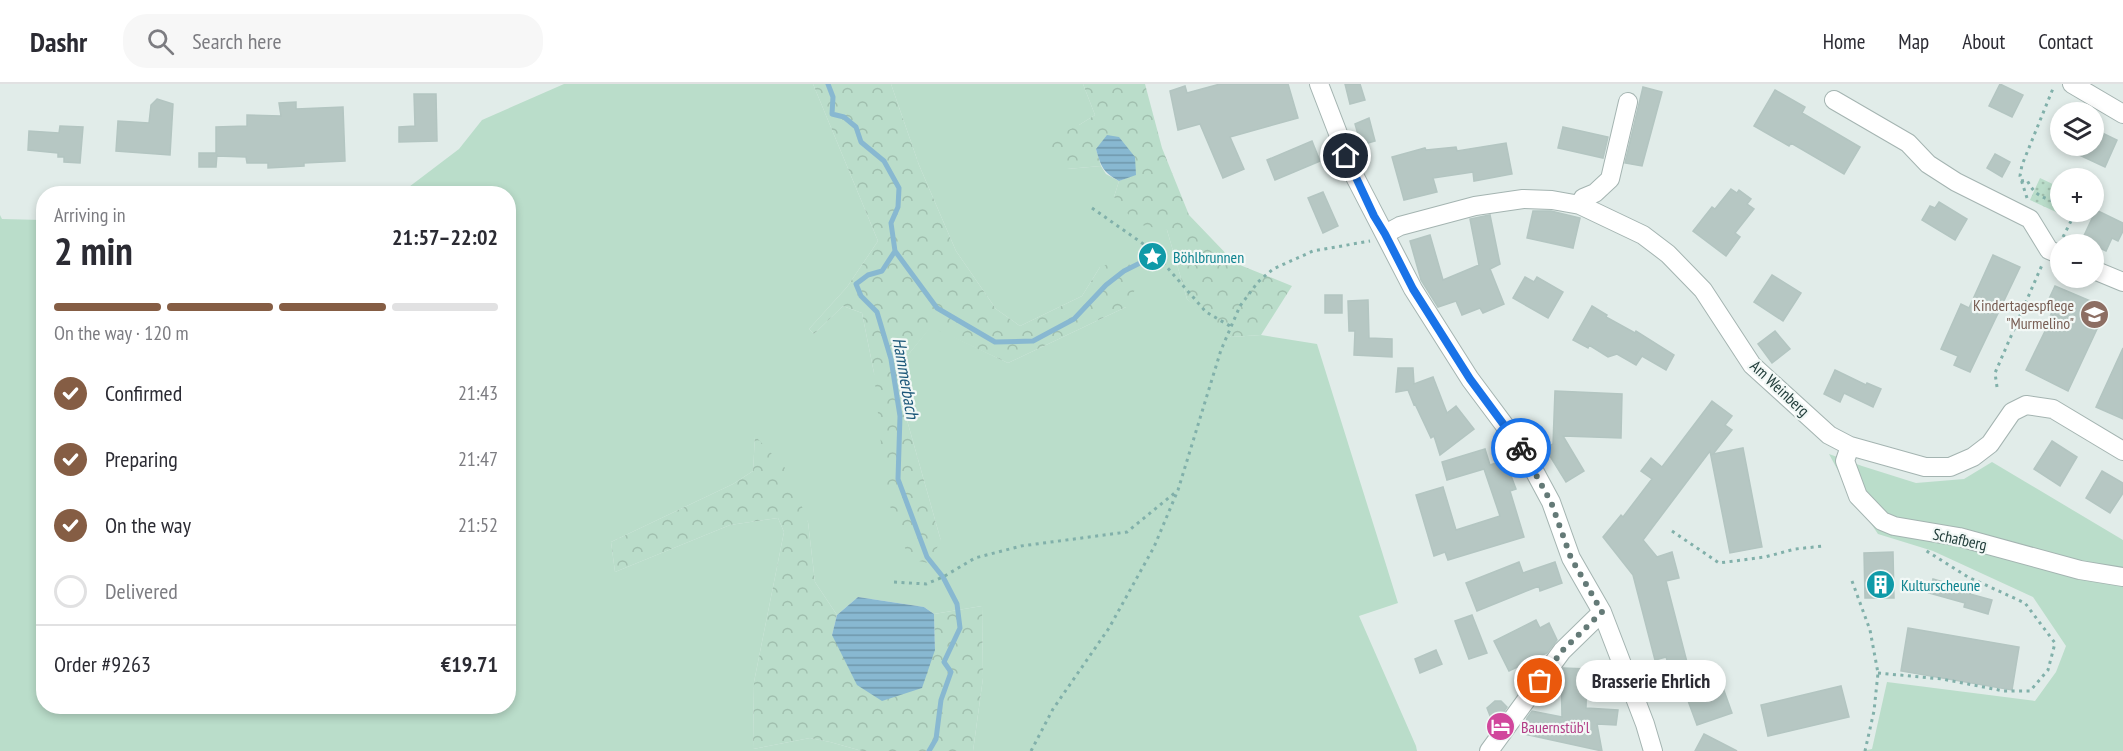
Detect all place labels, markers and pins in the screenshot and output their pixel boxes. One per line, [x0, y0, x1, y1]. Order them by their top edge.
pin [1320, 130, 1371, 181]
place icon: Böhlbrunnen [1136, 241, 1168, 273]
place label: Böhlbrunnen [1173, 247, 1244, 267]
place label: Kindertagespflege "Murmelino" [1973, 295, 2074, 333]
school or university icon: Kindertagespflege "Murmelino" [2079, 298, 2111, 330]
building icon: Kulturscheune [1864, 569, 1896, 601]
place label: Kulturscheune [1901, 575, 1980, 595]
pin [1514, 655, 1565, 706]
callout: Brasserie Ehrlich [1576, 660, 1726, 702]
hotel icon: Bauernstüb'l [1484, 711, 1516, 743]
place label: Bauernstüb'l [1521, 717, 1590, 737]

